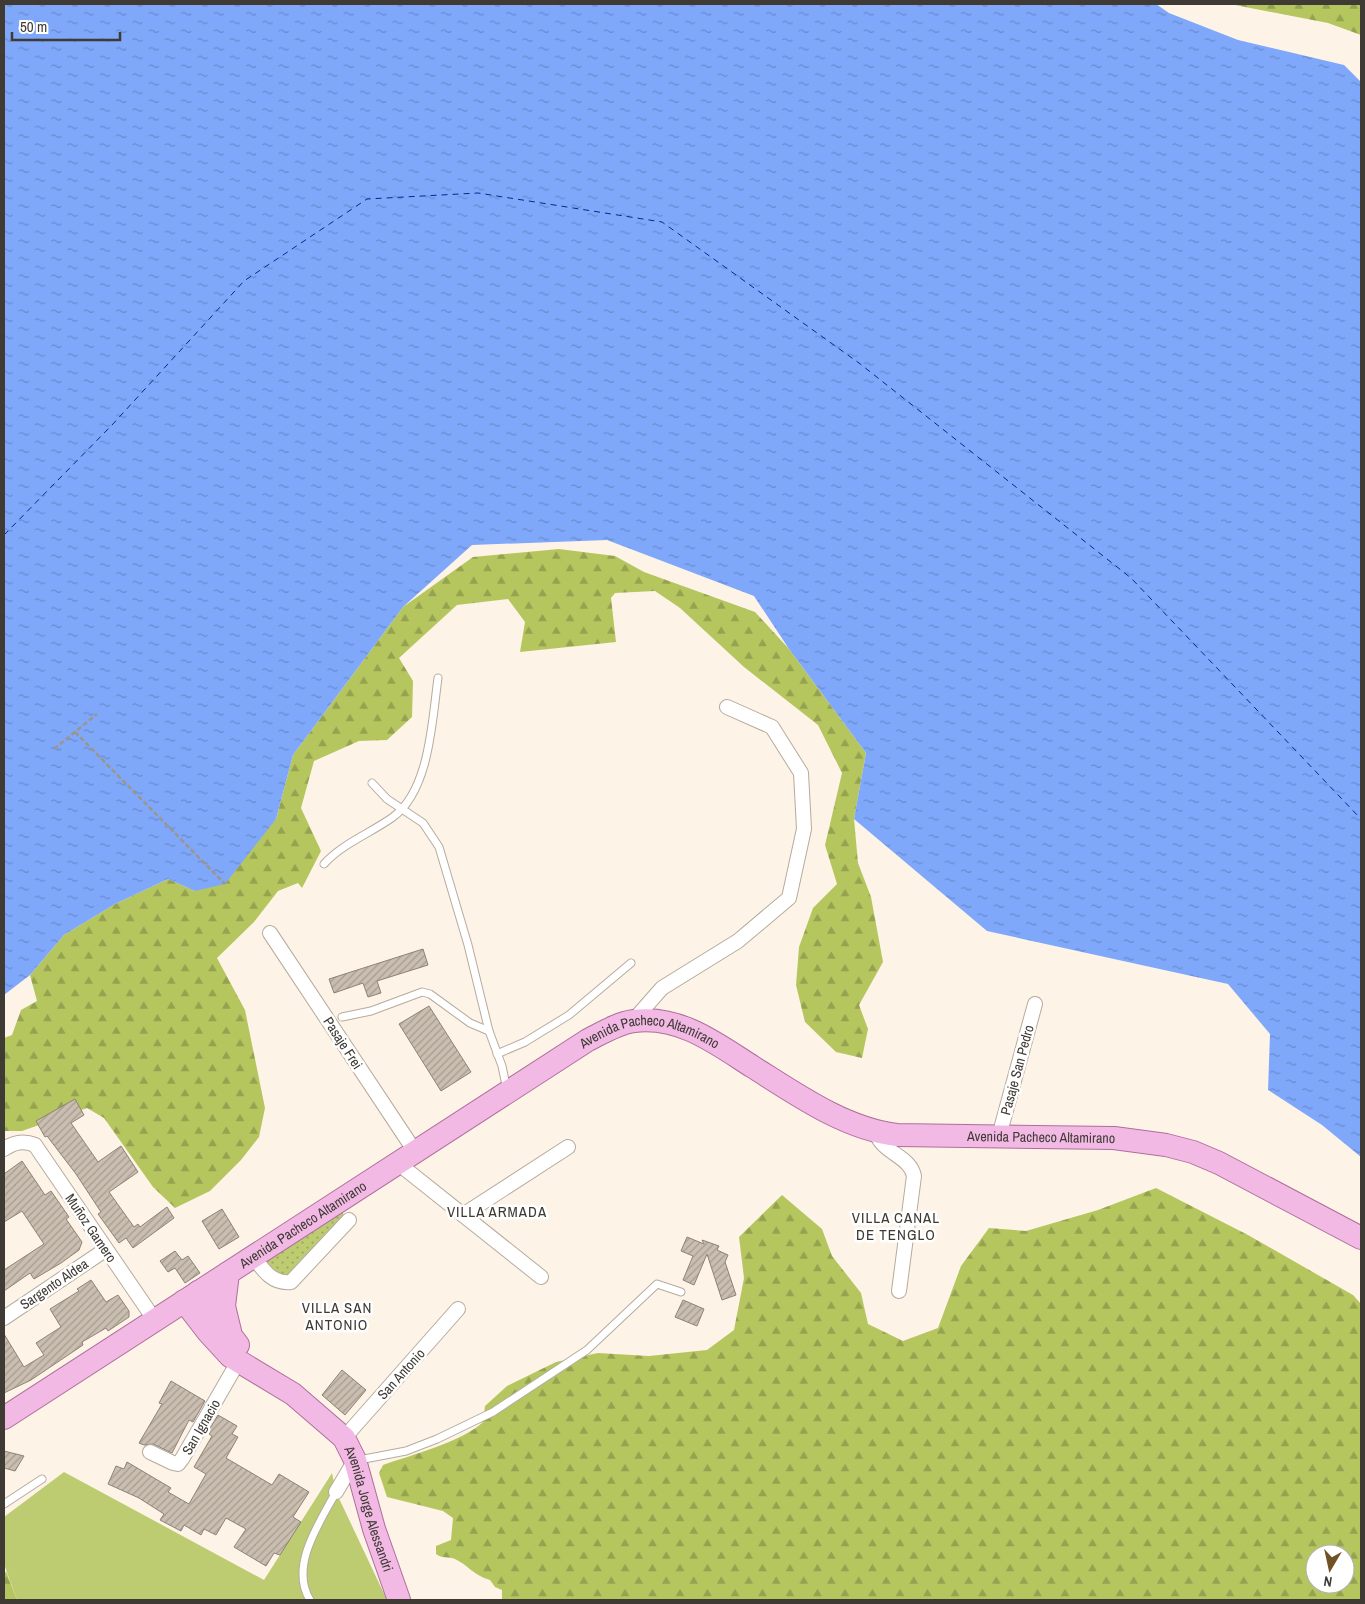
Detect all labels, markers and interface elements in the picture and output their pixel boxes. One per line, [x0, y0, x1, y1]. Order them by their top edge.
scale bar [12, 10, 120, 42]
text: 50 m [20, 16, 47, 37]
text: Avenida Pacheco Altamirano [575, 1011, 723, 1053]
street label: Pasaje Frei [319, 1013, 367, 1073]
street label: Pasaje San Pedro [996, 1023, 1038, 1117]
street label: Avenida Pacheco Altamirano [576, 1041, 724, 1057]
street label: Avenida Pacheco Altamirano [966, 1127, 1115, 1147]
street label: Avenida Pacheco Altamirano [235, 1177, 370, 1273]
street label: Muñoz Gamero [61, 1190, 121, 1266]
district label: VILLA ARMADA [447, 1201, 547, 1222]
district label: VILLA CANAL DE TENGLO [852, 1207, 940, 1245]
street label: Sargento Aldea [16, 1254, 92, 1313]
district label: VILLA SAN ANTONIO [302, 1297, 372, 1335]
street label: San Antonio [373, 1345, 429, 1403]
street label: San Ignacio [178, 1396, 224, 1458]
street label: Avenida Jorge Alessandri [340, 1442, 397, 1574]
north arrow [1305, 1544, 1355, 1594]
text: N [1322, 1572, 1333, 1591]

